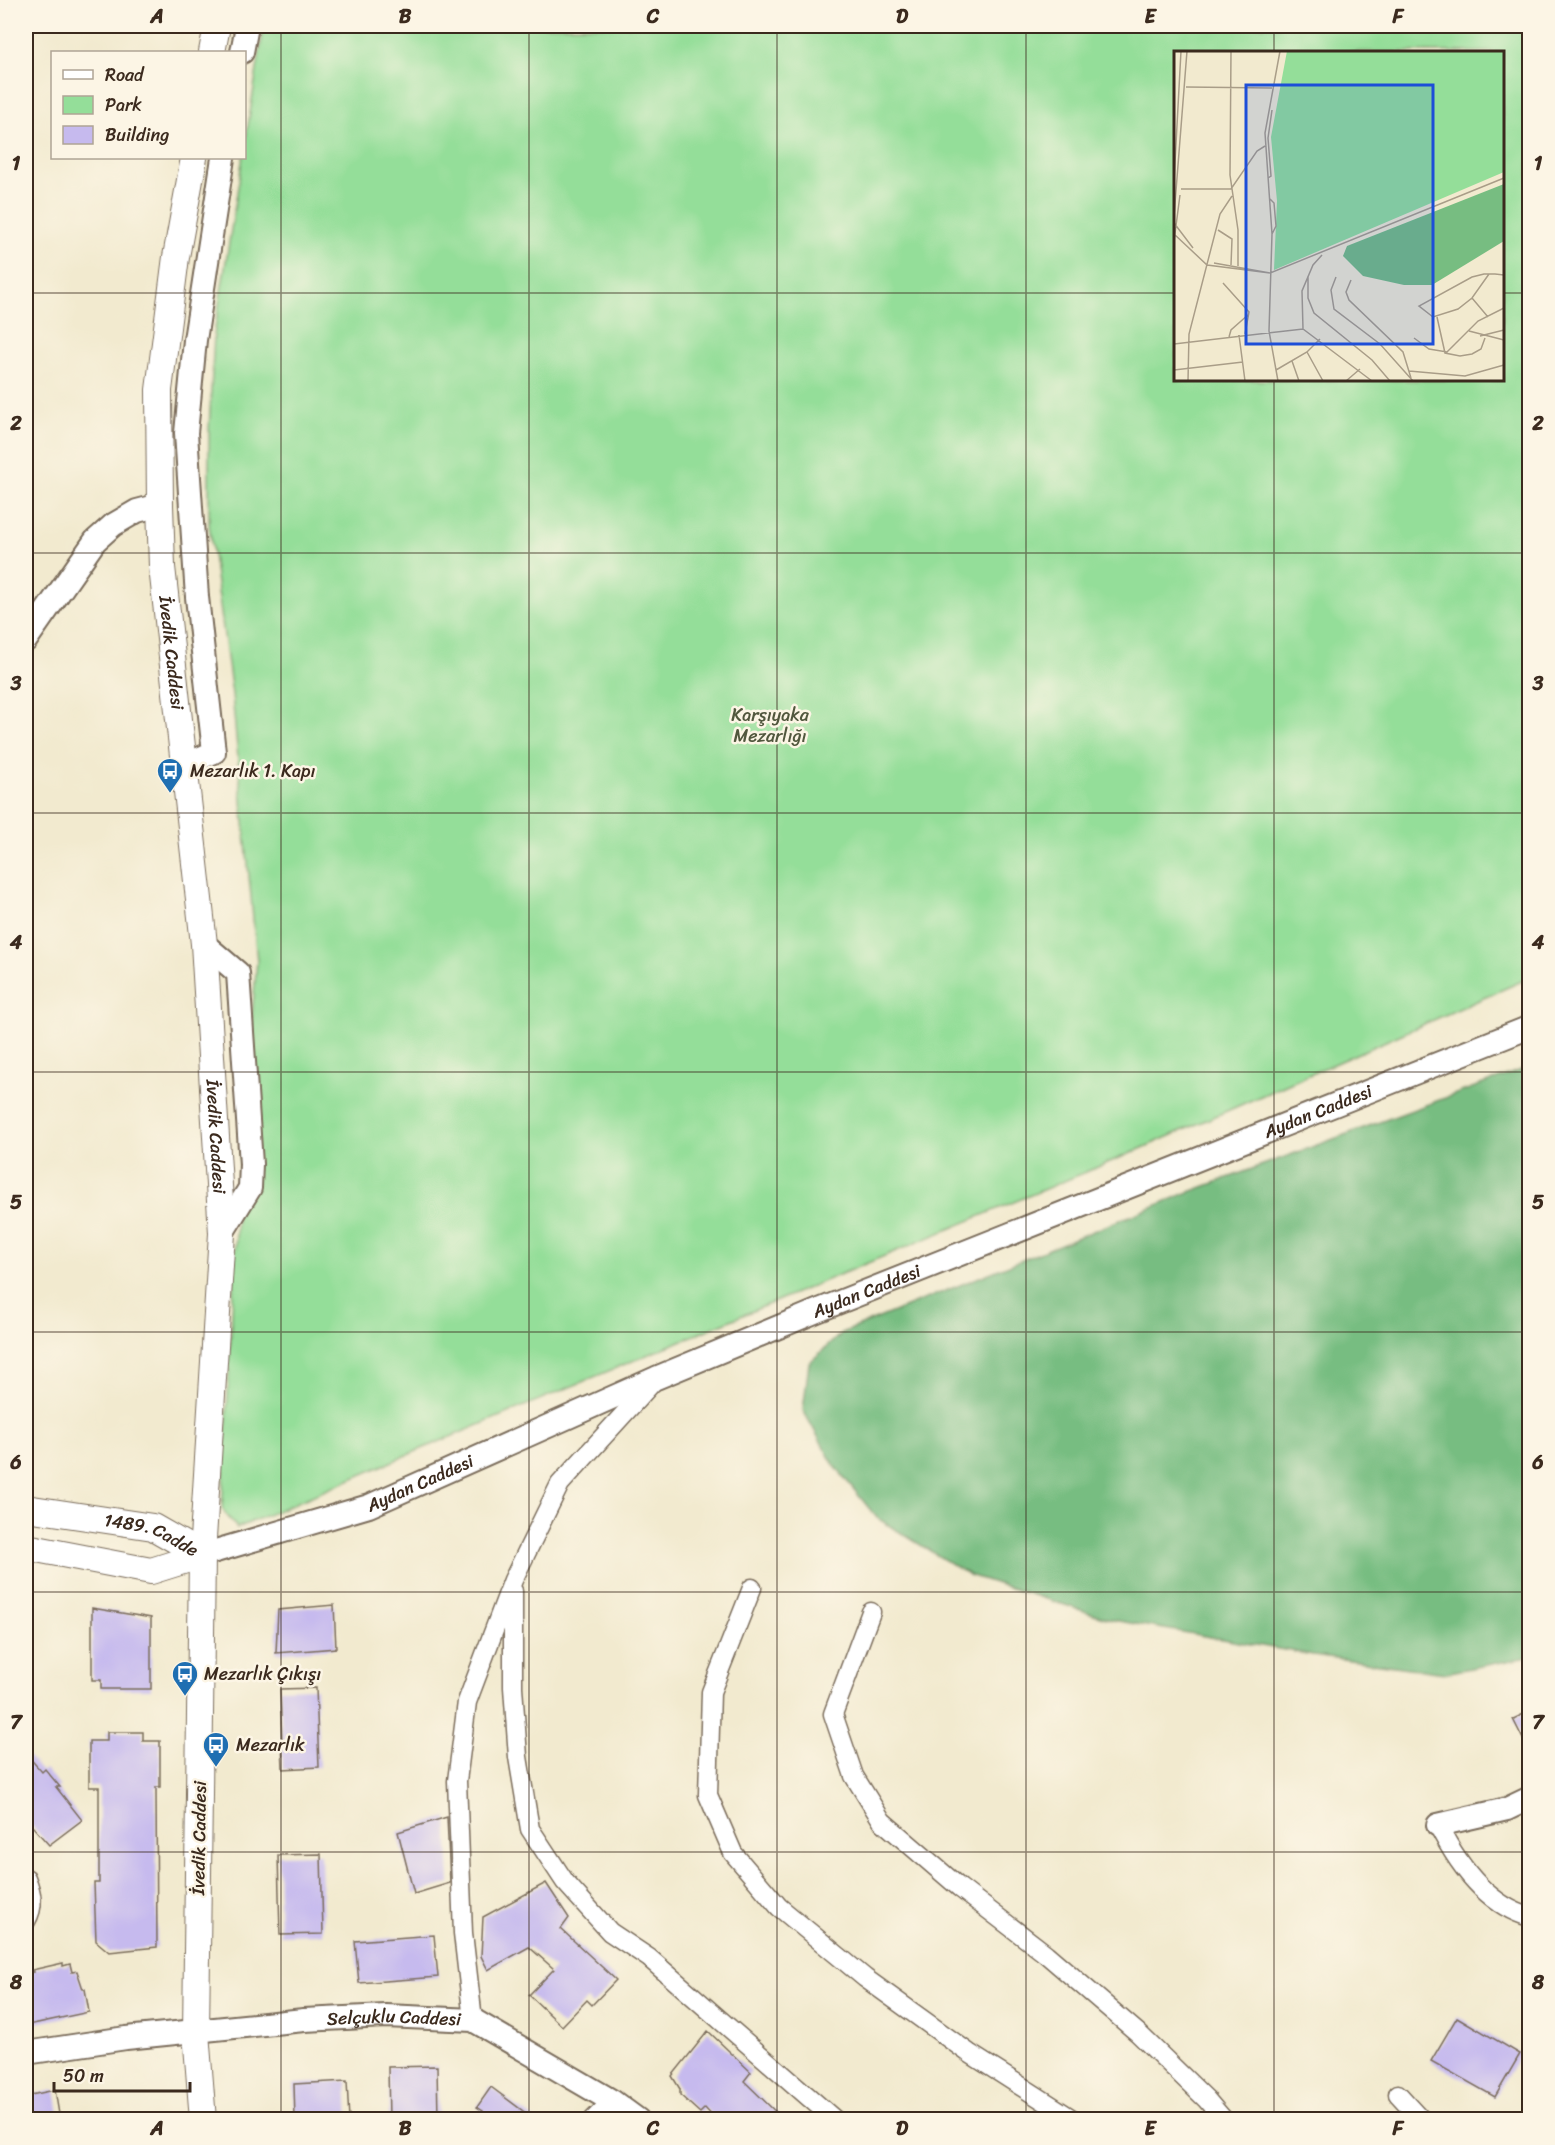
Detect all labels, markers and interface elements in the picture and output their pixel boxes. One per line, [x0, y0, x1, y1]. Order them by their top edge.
text: A [149, 0, 164, 34]
text: B [399, 0, 412, 34]
text: C [646, 0, 660, 34]
text: D [896, 0, 909, 34]
text: E [1144, 0, 1157, 34]
text: F [1392, 0, 1405, 34]
legend [51, 51, 246, 159]
inset map [1174, 51, 1504, 381]
text: Road [105, 59, 145, 91]
text: Park [105, 89, 142, 121]
text: Building [105, 119, 169, 151]
text: 1 [12, 146, 21, 181]
text: 1 [1534, 146, 1543, 181]
text: 2 [9, 406, 22, 441]
text: 2 [1531, 406, 1544, 441]
street label: İvedik Caddesi [149, 593, 194, 712]
text: 3 [10, 666, 22, 701]
text: 3 [1532, 666, 1544, 701]
park label: Karşıyaka Mezarlığı [731, 699, 810, 752]
place label: Mezarlık 1. Kapı [190, 755, 316, 787]
bus stop icon: Mezarlık 1. Kapı [155, 756, 185, 794]
text: 4 [9, 925, 23, 960]
text: 4 [1531, 925, 1545, 960]
street label: Aydan Caddesi [1258, 1075, 1378, 1148]
street label: İvedik Caddesi [196, 1077, 236, 1196]
text: 5 [10, 1185, 22, 1220]
text: 5 [1532, 1185, 1544, 1220]
street label: Aydan Caddesi [807, 1255, 927, 1328]
text: 6 [9, 1445, 22, 1480]
street label: Aydan Caddesi [360, 1445, 480, 1522]
text: 6 [1531, 1445, 1544, 1480]
street label: 1489. Cadde [102, 1504, 205, 1566]
place label: Mezarlık Çıkışı [204, 1658, 321, 1690]
bus stop icon: Mezarlık Çıkışı [170, 1659, 200, 1697]
text: 7 [10, 1705, 23, 1740]
text: 7 [1532, 1705, 1545, 1740]
place label: Mezarlık [236, 1729, 305, 1761]
bus stop icon: Mezarlık [201, 1730, 231, 1768]
street label: İvedik Caddesi [182, 1780, 216, 1896]
text: 8 [9, 1965, 23, 2000]
text: 8 [1531, 1965, 1545, 2000]
street label: Selçuklu Caddesi [326, 2000, 463, 2035]
scale bar [54, 2055, 190, 2093]
text: 50 m [63, 2060, 104, 2092]
text: A [149, 2111, 164, 2145]
text: B [399, 2111, 412, 2145]
text: C [646, 2111, 660, 2145]
text: D [896, 2111, 909, 2145]
text: E [1144, 2111, 1157, 2145]
text: F [1392, 2111, 1405, 2145]

